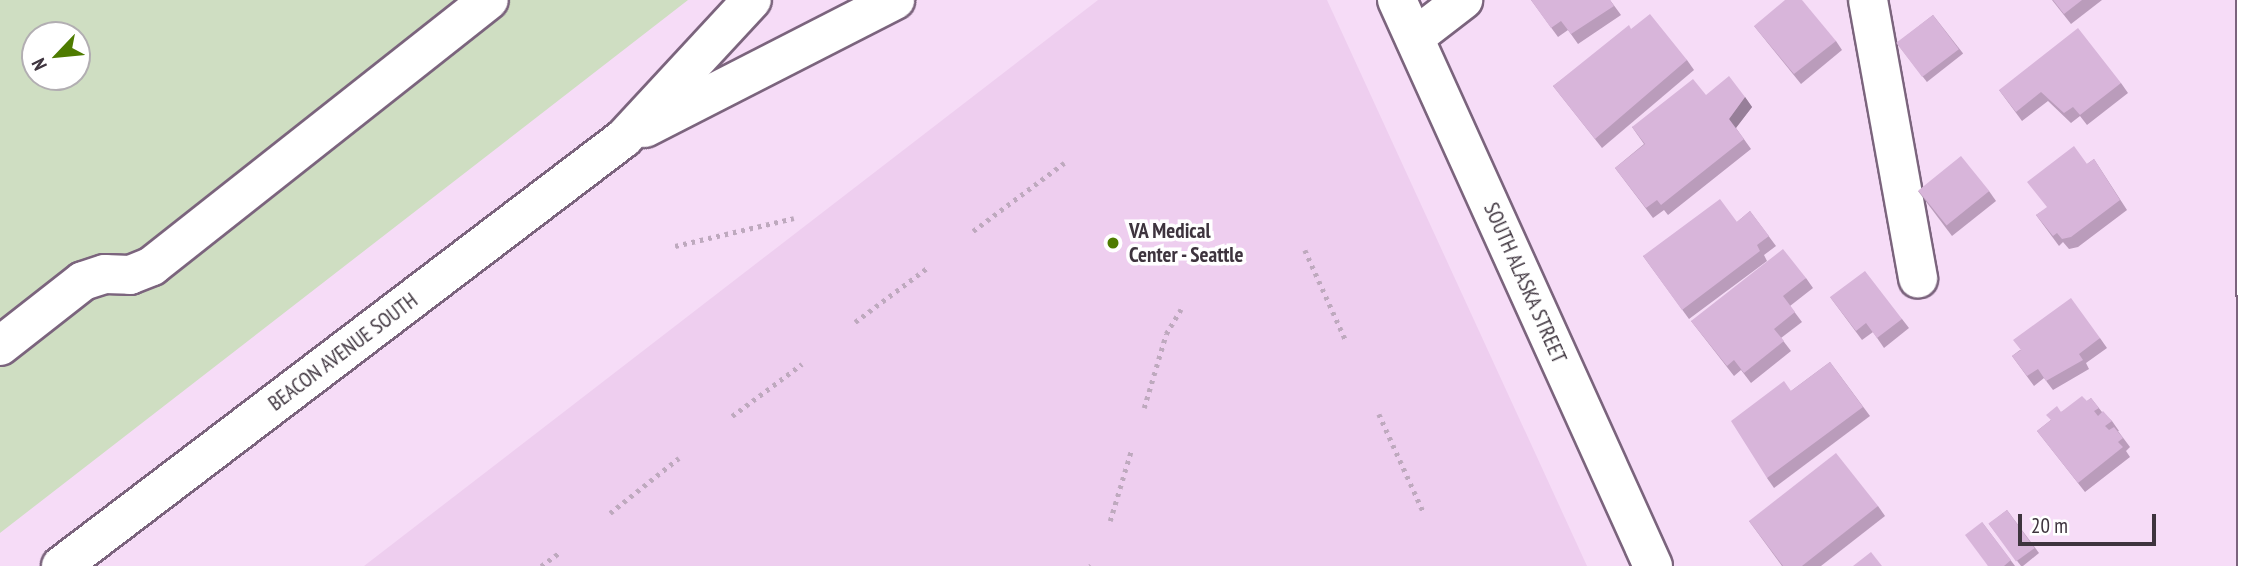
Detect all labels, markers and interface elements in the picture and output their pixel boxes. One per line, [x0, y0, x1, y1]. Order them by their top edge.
north arrow [21, 21, 91, 91]
text: N [26, 54, 52, 74]
street label: SOUTH ALASKA STREET [1478, 198, 1572, 368]
place label: VA Medical Center - Seattle [1129, 218, 1246, 268]
marker: VA Medical Center - Seattle [1103, 233, 1123, 253]
street label: BEACON AVENUE SOUTH [263, 288, 423, 416]
scale bar [2021, 500, 2159, 544]
text: 20 m [2031, 512, 2068, 539]

